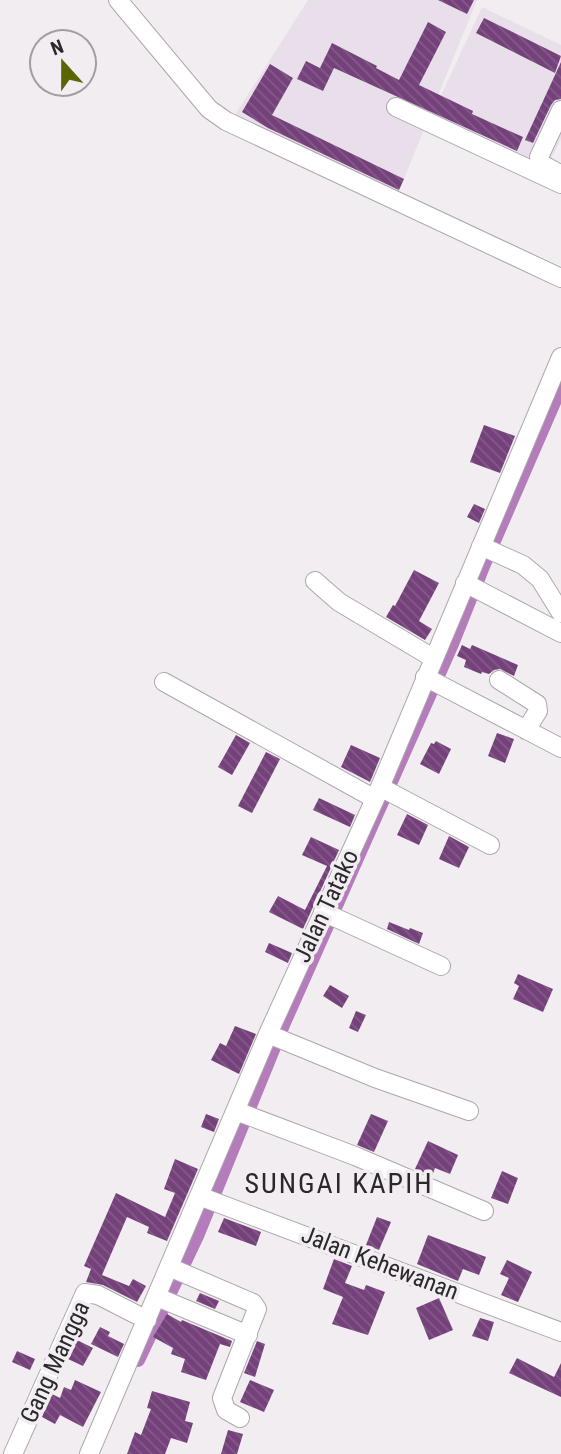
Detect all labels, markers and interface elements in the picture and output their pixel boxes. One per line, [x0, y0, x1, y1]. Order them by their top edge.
north arrow [28, 28, 98, 98]
text: N [48, 35, 67, 60]
street label: Jalan Tatako [288, 845, 364, 967]
district label: SUNGAI KAPIH [244, 1167, 434, 1200]
street label: Jalan Kehewanan [298, 1220, 462, 1306]
street label: Gang Mangga [15, 1297, 95, 1427]

